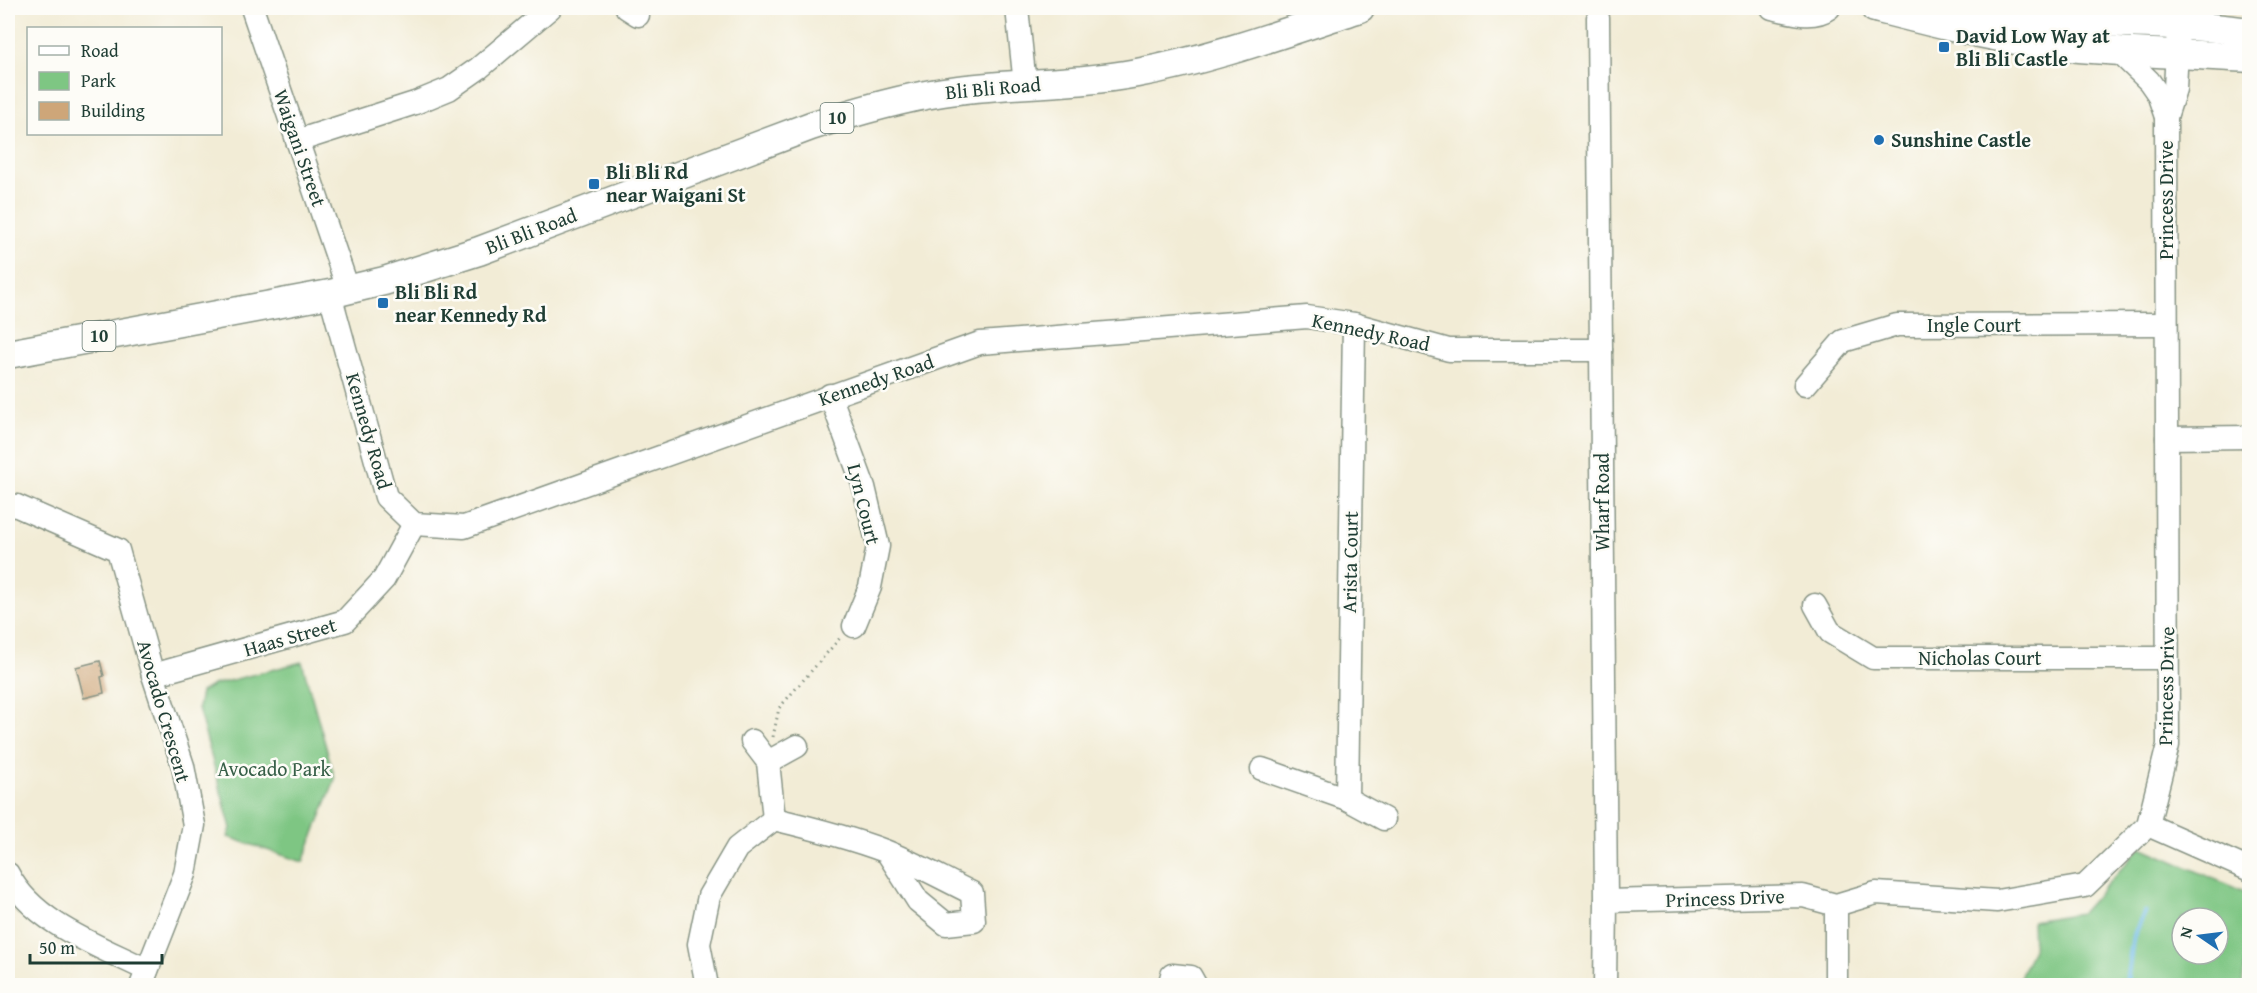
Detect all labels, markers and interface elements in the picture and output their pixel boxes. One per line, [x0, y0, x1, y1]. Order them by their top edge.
place label: David Low Way at Bli Bli Castle [1956, 21, 2110, 73]
legend [27, 27, 222, 135]
text: Road [81, 37, 119, 64]
marker: David Low Way at Bli Bli Castle [1937, 40, 1951, 54]
text: Park [81, 67, 117, 94]
street label: Bli Bli Road [944, 69, 1042, 106]
street label: Waigani Street [267, 85, 334, 210]
text: Building [81, 97, 145, 124]
road number: 10 [820, 103, 854, 133]
place label: Sunshine Castle [1891, 125, 2031, 154]
marker: Sunshine Castle [1872, 133, 1886, 147]
street label: Princess Drive [2151, 140, 2180, 260]
place label: Bli Bli Rd near Waigani St [606, 157, 746, 209]
marker: Bli Bli Rd near Waigani St [587, 177, 601, 191]
street label: Bli Bli Road [481, 200, 581, 261]
place label: Bli Bli Rd near Kennedy Rd [395, 277, 547, 329]
marker: Bli Bli Rd near Kennedy Rd [376, 296, 390, 310]
street label: Kennedy Road [1309, 305, 1433, 358]
street label: Ingle Court [1927, 310, 2021, 339]
road number: 10 [82, 321, 116, 351]
street label: Kennedy Road [814, 346, 938, 413]
street label: Kennedy Road [339, 369, 400, 493]
street label: Wharf Road [1587, 452, 1616, 551]
street label: Lyn Court [840, 460, 889, 547]
street label: Arista Court [1334, 511, 1365, 613]
street label: Haas Street [240, 609, 340, 664]
street label: Princess Drive [2150, 626, 2181, 746]
street label: Avocado Crescent [130, 636, 199, 786]
street label: Nicholas Court [1918, 643, 2042, 672]
park label: Avocado Park [217, 754, 331, 783]
street label: Princess Drive [1665, 881, 1785, 914]
north arrow [2170, 906, 2230, 966]
text: N [2173, 924, 2198, 940]
scale bar [30, 927, 162, 965]
text: 50 m [39, 934, 75, 961]

